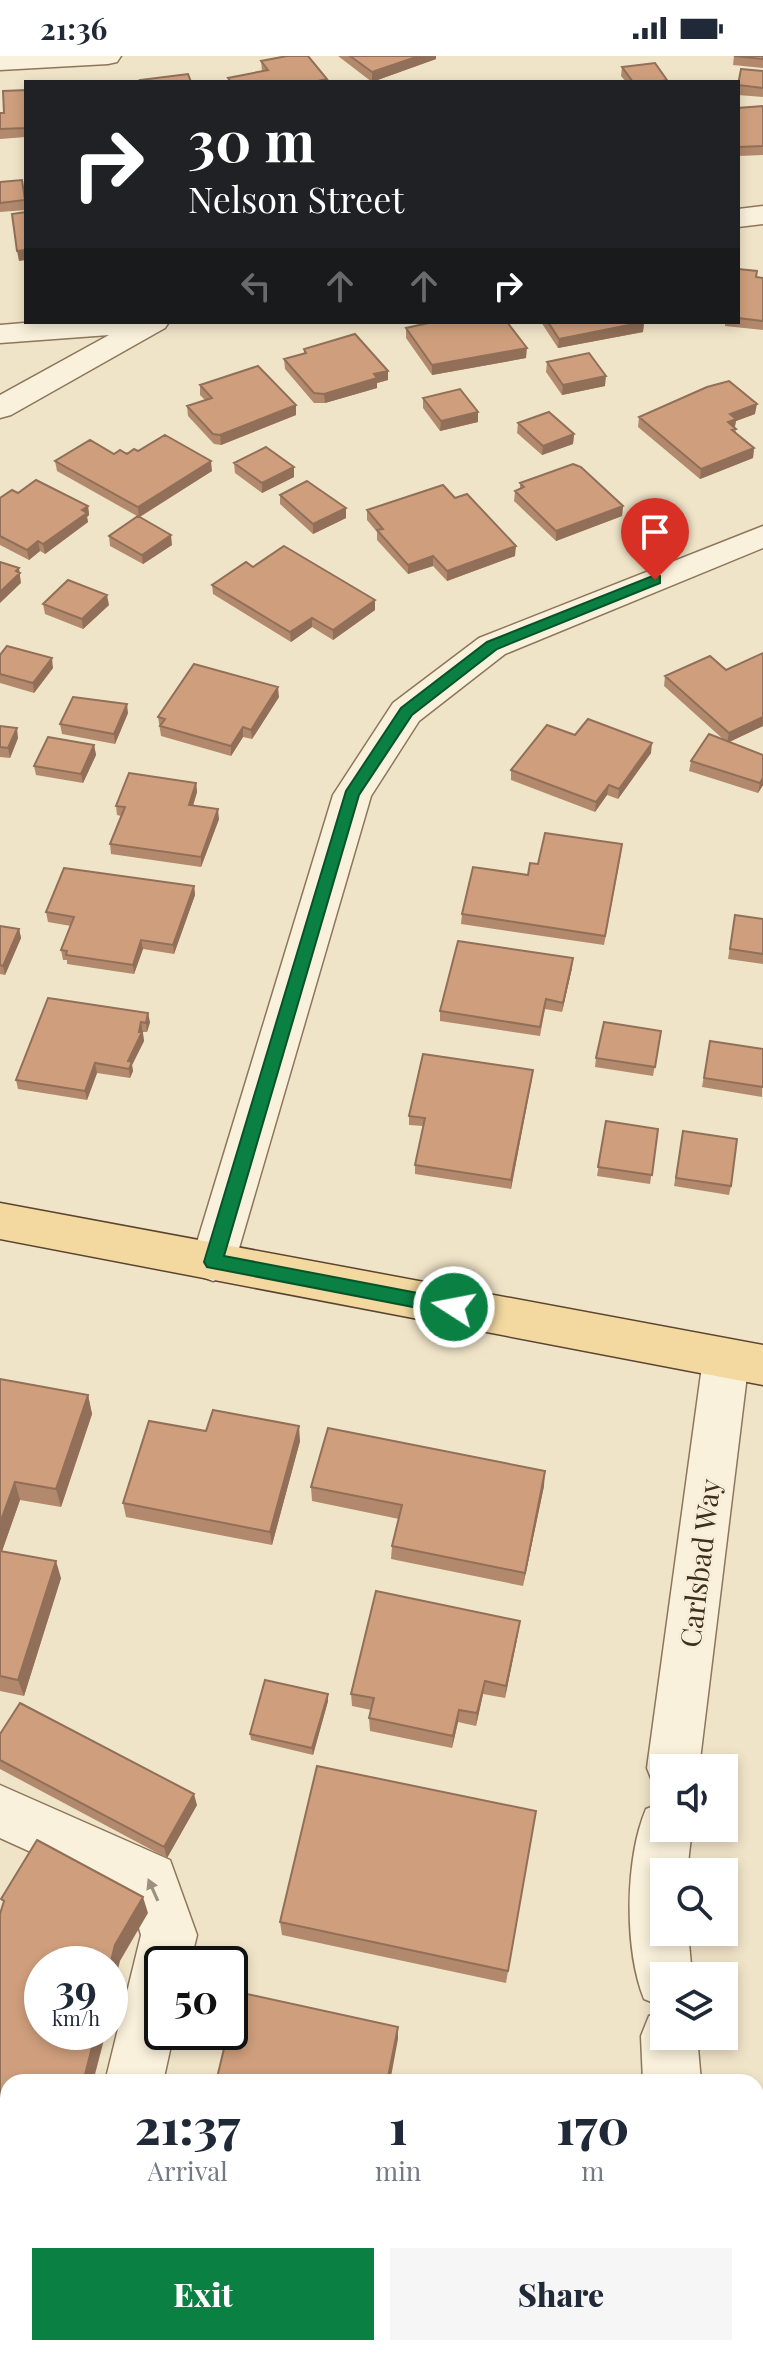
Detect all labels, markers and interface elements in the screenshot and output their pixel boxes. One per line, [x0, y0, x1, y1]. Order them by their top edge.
text: 21:36 [40, 8, 107, 48]
text: 30 m [188, 102, 315, 177]
icon: right [56, 112, 160, 216]
text: Nelson Street [188, 174, 404, 222]
icon: left [234, 264, 278, 308]
icon: ahead [318, 264, 362, 308]
icon: ahead [402, 264, 446, 308]
icon: right [486, 264, 530, 308]
pin [621, 498, 689, 580]
icon: arrive [633, 510, 677, 554]
position arrow [412, 1265, 496, 1349]
street label: Carlsbad Way [670, 1477, 728, 1649]
map controls [650, 1754, 738, 2050]
button: sound [650, 1754, 738, 1842]
button: search [650, 1858, 738, 1946]
one-way arrow [146, 1878, 159, 1902]
speed limit sign: 50 [144, 1946, 248, 2050]
text: 39 [55, 1961, 97, 2014]
button: layers [650, 1962, 738, 2050]
text: km/h [52, 2004, 100, 2031]
text: 21:37 [135, 2093, 240, 2157]
text: 1 [389, 2093, 408, 2157]
text: 170 [556, 2093, 629, 2157]
text: Arrival [148, 2153, 228, 2188]
text: min [375, 2153, 421, 2188]
text: m [581, 2153, 604, 2188]
button: Exit [32, 2248, 374, 2340]
button: Share [390, 2248, 732, 2340]

